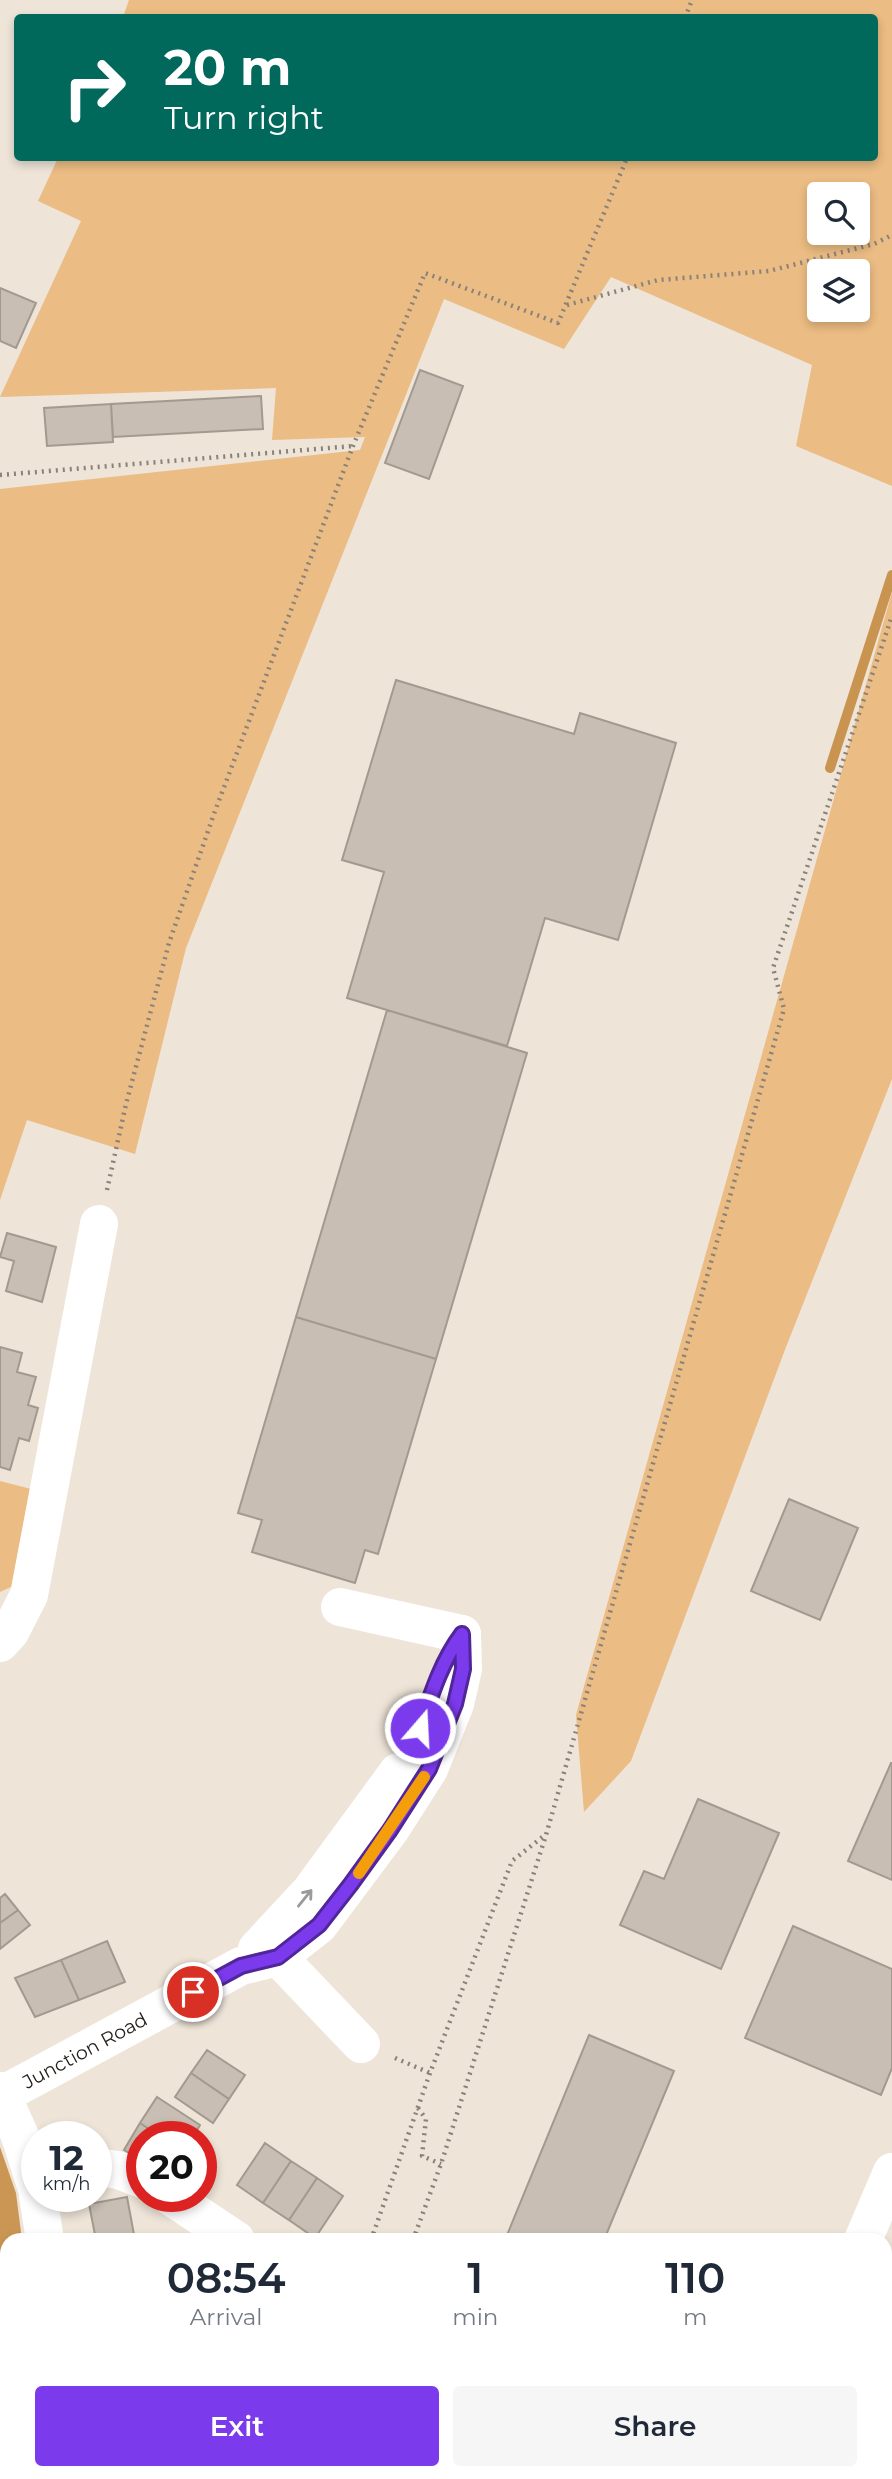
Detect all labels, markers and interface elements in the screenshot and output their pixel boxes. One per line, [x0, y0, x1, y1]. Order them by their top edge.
text: 20 m [164, 38, 291, 97]
icon: right [49, 42, 140, 133]
text: Turn right [164, 98, 324, 137]
map controls [807, 182, 870, 322]
button: search [807, 182, 870, 245]
button: layers [807, 259, 870, 322]
position arrow [383, 1691, 457, 1765]
one-way arrow [297, 1890, 312, 1908]
pin [163, 1962, 223, 2022]
icon: arrive [174, 1973, 212, 2011]
street label: Junction Road [18, 2007, 151, 2094]
speed limit sign: 20 [126, 2121, 217, 2212]
text: 12 [49, 2136, 84, 2179]
text: km/h [42, 2173, 91, 2195]
text: 08:54 [167, 2252, 286, 2304]
text: 1 [467, 2252, 483, 2304]
text: 110 [665, 2252, 725, 2304]
text: Arrival [190, 2303, 262, 2331]
text: min [452, 2303, 498, 2331]
text: m [683, 2303, 707, 2331]
button: Exit [35, 2386, 439, 2466]
button: Share [453, 2386, 857, 2466]

